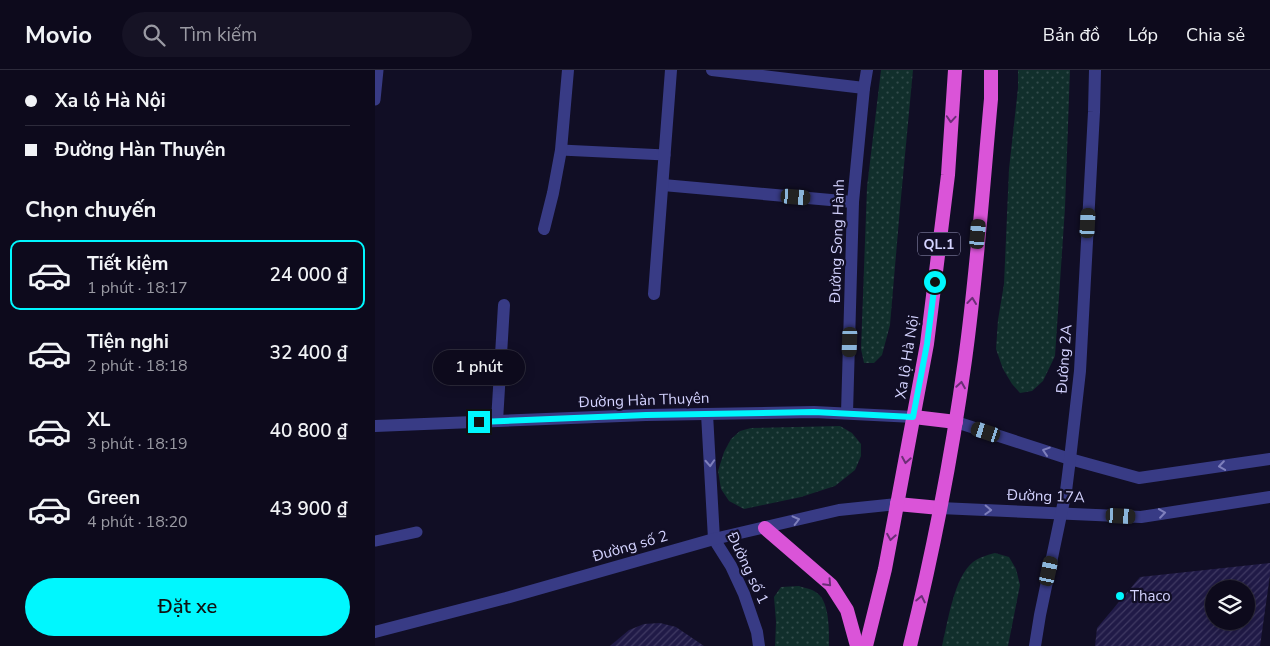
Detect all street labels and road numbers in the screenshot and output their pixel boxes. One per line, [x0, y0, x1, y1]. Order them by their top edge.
street label: Đường Song Hành [825, 179, 849, 304]
road number: QL.1 [918, 232, 960, 255]
street label: Xa lộ Hà Nội [891, 314, 923, 400]
street label: Đường 2A [1052, 324, 1076, 395]
street label: Đường Hàn Thuyên [577, 388, 710, 412]
street label: Đường 17A [1006, 485, 1085, 507]
street label: Đường số 2 [589, 526, 670, 567]
street label: Đường số 1 [722, 528, 773, 607]

